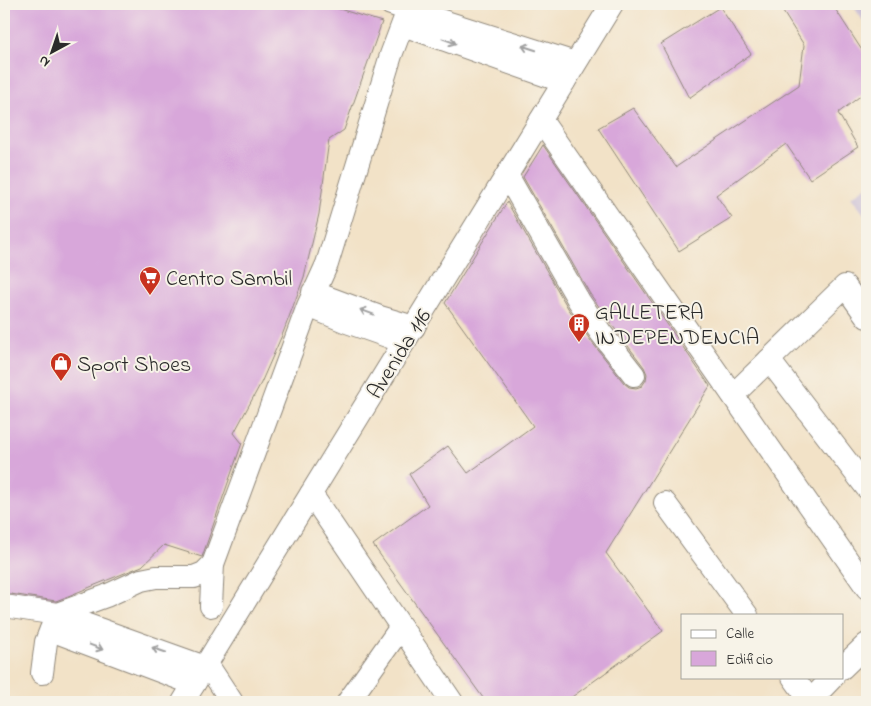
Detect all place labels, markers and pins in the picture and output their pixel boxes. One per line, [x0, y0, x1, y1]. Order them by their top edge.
place label: Centro Sambil [166, 264, 292, 296]
supermarket icon: Centro Sambil [138, 265, 162, 296]
place label: GALLETERA INDEPENDENCIA [595, 298, 759, 355]
building icon: GALLETERA INDEPENDENCIA [567, 312, 591, 343]
place label: Sport Shoes [77, 350, 191, 382]
shop icon: Sport Shoes [49, 351, 73, 382]

